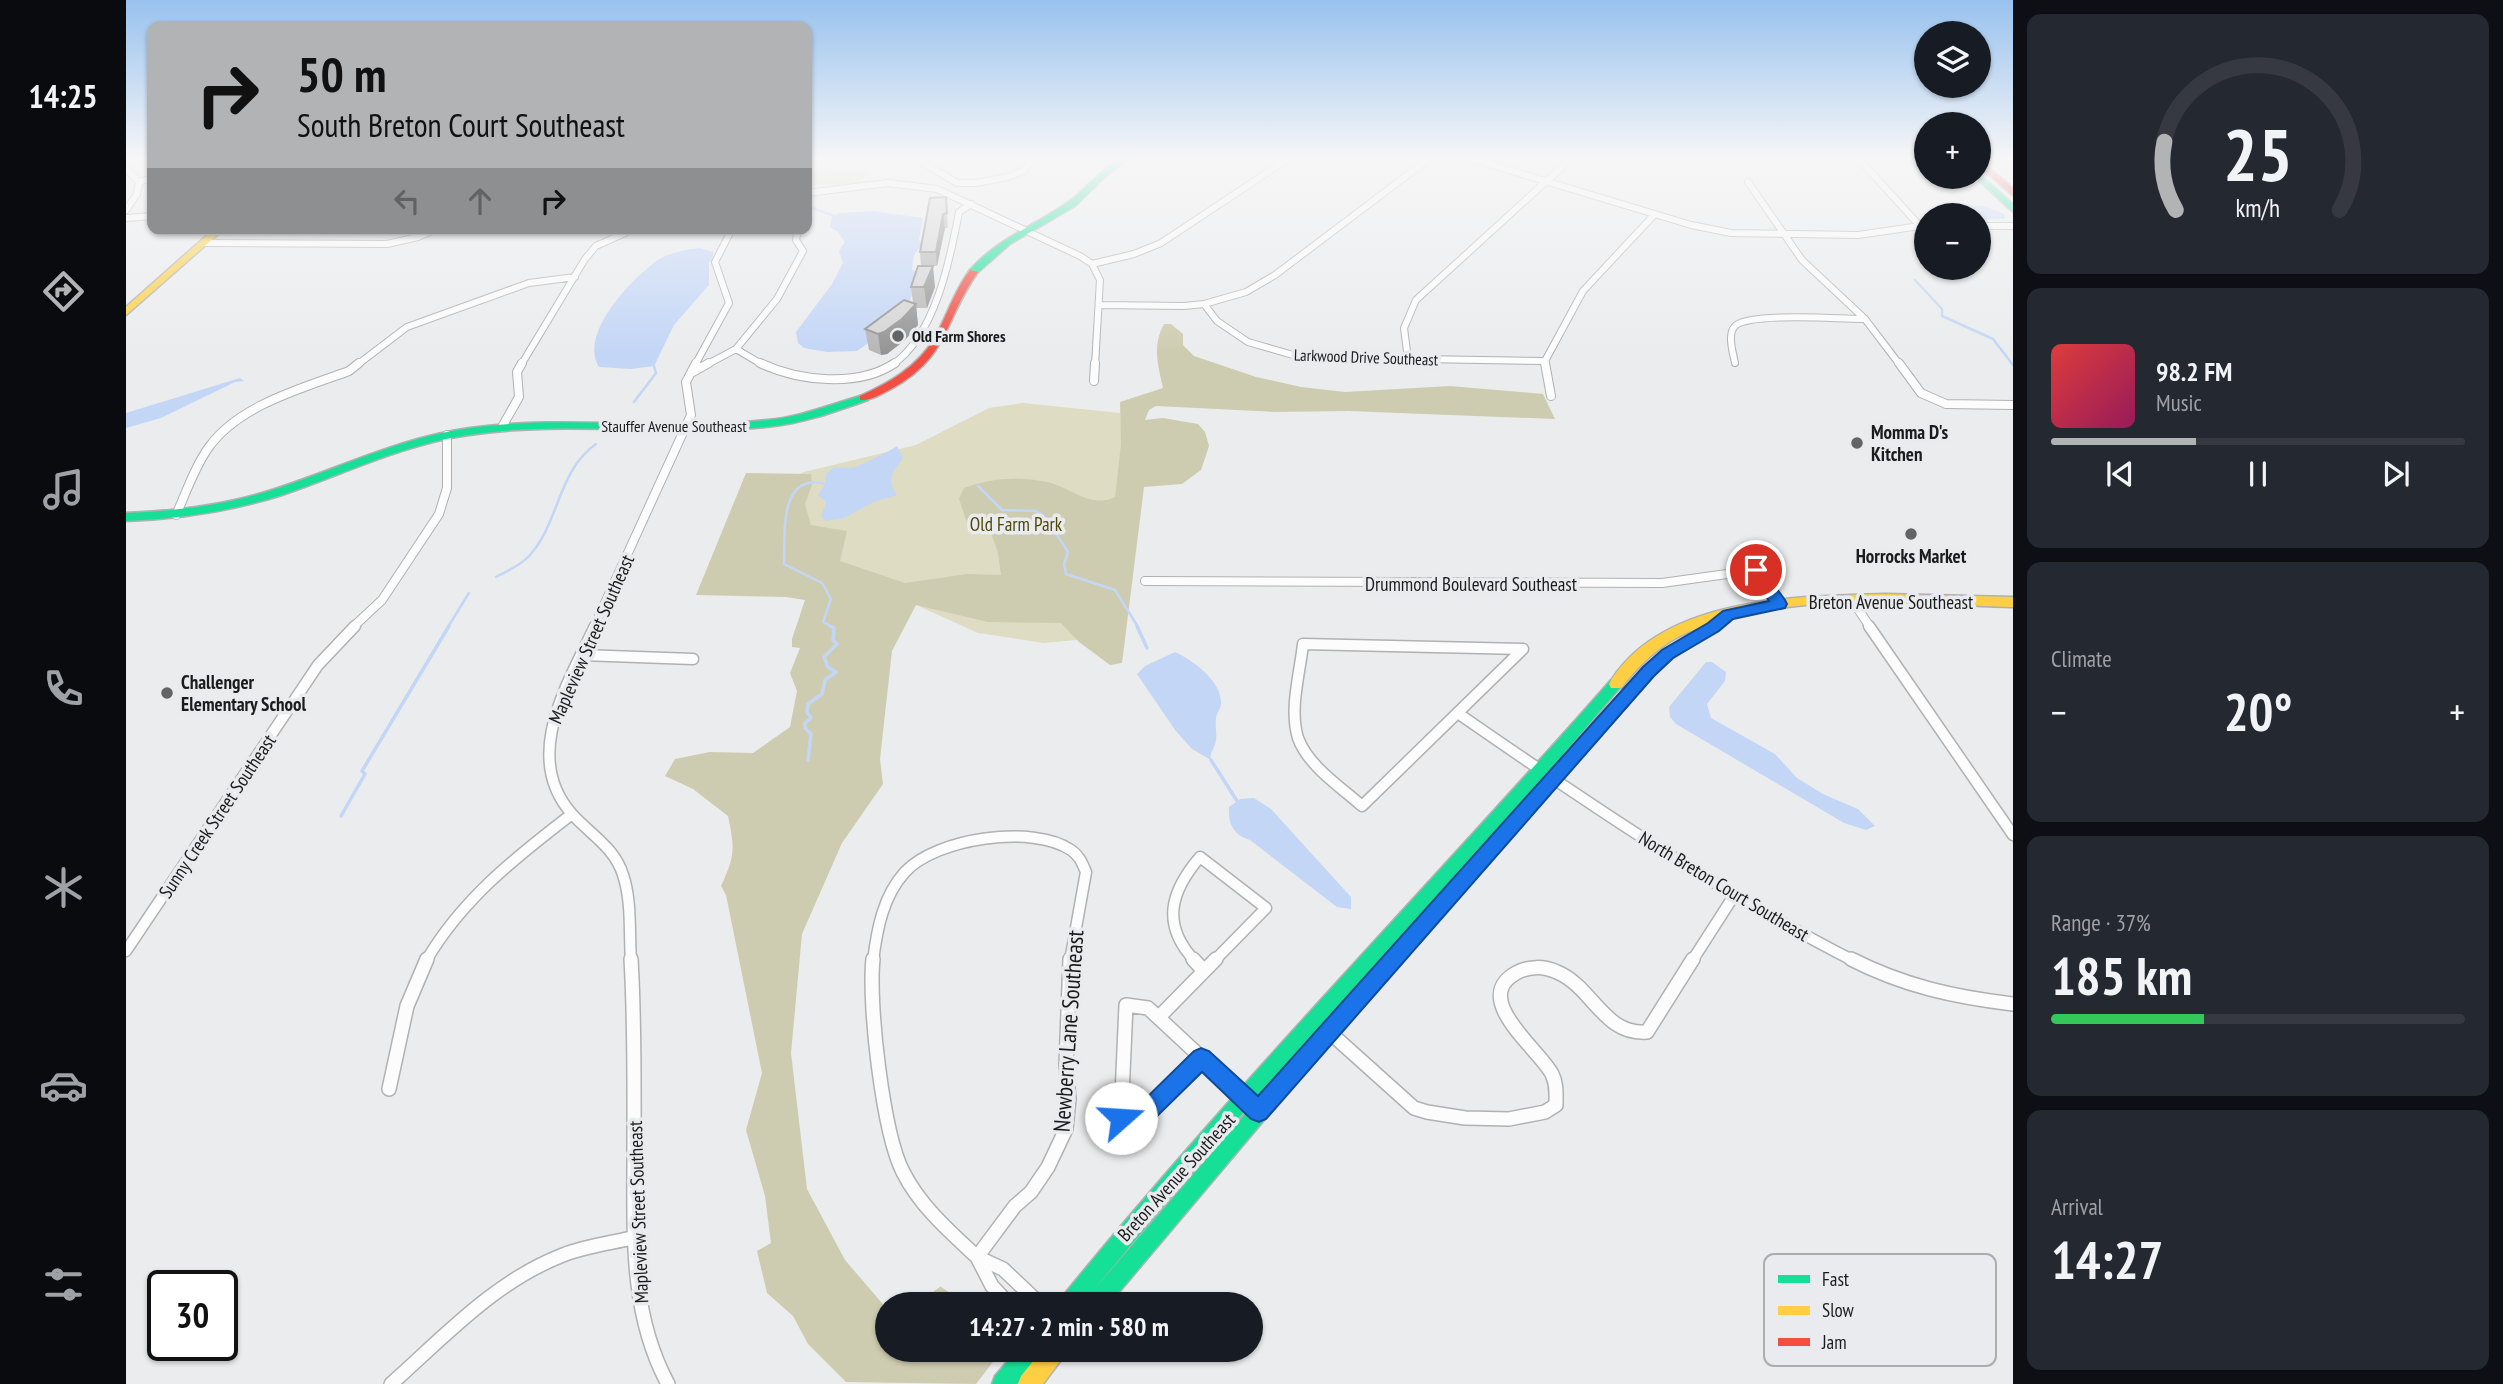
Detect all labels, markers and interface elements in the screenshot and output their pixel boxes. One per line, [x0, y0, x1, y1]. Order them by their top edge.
map controls [1914, 21, 1991, 280]
button: layers [1914, 21, 1991, 98]
text: 50 m [297, 42, 386, 106]
icon: right [182, 49, 273, 140]
text: 14:25 [28, 75, 98, 117]
text: South Breton Court Southeast [297, 104, 625, 146]
text: 25 [2223, 106, 2293, 200]
button: + [1914, 112, 1991, 189]
icon: left [388, 182, 426, 220]
icon: ahead [461, 182, 499, 220]
icon: right [534, 182, 572, 220]
text: km/h [2236, 192, 2280, 224]
button: − [1914, 203, 1991, 280]
icon: directions [39, 267, 88, 316]
place label: Old Farm Shores [912, 326, 1006, 346]
marker: Old Farm Shores [890, 328, 906, 344]
street label: Larkwood Drive Southeast [1294, 344, 1439, 370]
text: 98.2 FM [2156, 355, 2232, 388]
text: Music [2156, 388, 2202, 417]
street label: Stauffer Avenue Southeast [601, 416, 747, 436]
place label: Momma D's Kitchen [1871, 420, 1948, 466]
marker: Momma D's Kitchen [1849, 435, 1865, 451]
icon: previous [2101, 455, 2139, 493]
icon: pause [2239, 455, 2277, 493]
icon: next [2377, 455, 2415, 493]
icon: music [39, 465, 88, 514]
park label: Old Farm Park [970, 512, 1063, 536]
marker: Horrocks Market [1903, 526, 1919, 542]
pin [1726, 540, 1786, 600]
place label: Horrocks Market [1856, 544, 1967, 568]
street label: Mapleview Street Southeast [543, 550, 639, 727]
icon: arrive [1737, 551, 1775, 589]
street label: Drummond Boulevard Southeast [1365, 572, 1578, 596]
street label: Breton Avenue Southeast [1809, 590, 1974, 614]
text: Climate [2051, 644, 2112, 673]
icon: phone [39, 664, 88, 713]
place label: Challenger Elementary School [181, 670, 306, 716]
text: 20° [2224, 678, 2292, 745]
marker: Challenger Elementary School [159, 685, 175, 701]
text: − [2051, 687, 2067, 736]
text: + [2449, 687, 2465, 736]
street label: Sunny Creek Street Southeast [153, 729, 281, 902]
street label: North Breton Court Southeast [1635, 826, 1814, 947]
icon: climate [39, 863, 88, 912]
text: Range · 37% [2051, 908, 2151, 937]
street label: Newberry Lane Southeast [1046, 929, 1090, 1133]
text: 185 km [2051, 942, 2192, 1009]
icon: car [39, 1061, 88, 1110]
position arrow [1084, 1081, 1158, 1155]
street label: Breton Avenue Southeast [1112, 1107, 1240, 1246]
street label: Mapleview Street Southeast [623, 1120, 653, 1304]
text: Arrival [2051, 1192, 2103, 1221]
text: 14:27 [2051, 1226, 2163, 1293]
legend [1764, 1254, 1996, 1366]
icon: filters [39, 1260, 88, 1309]
text: Fast [1822, 1267, 1850, 1291]
speed limit sign: 30 [147, 1270, 238, 1361]
text: Slow [1822, 1298, 1855, 1322]
text: 14:27 · 2 min · 580 m [969, 1310, 1169, 1343]
text: Jam [1821, 1330, 1847, 1354]

